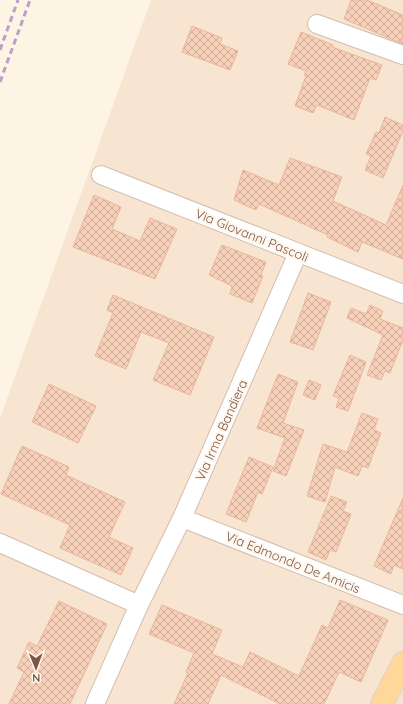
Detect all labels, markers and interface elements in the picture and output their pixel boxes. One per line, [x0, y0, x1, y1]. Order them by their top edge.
street label: Via Giovanni Pascoli [193, 205, 311, 265]
street label: Via Irma Bandiera [192, 377, 250, 483]
street label: Via Edmondo De Amicis [223, 528, 363, 596]
north arrow [16, 648, 56, 688]
text: N [32, 671, 40, 685]

